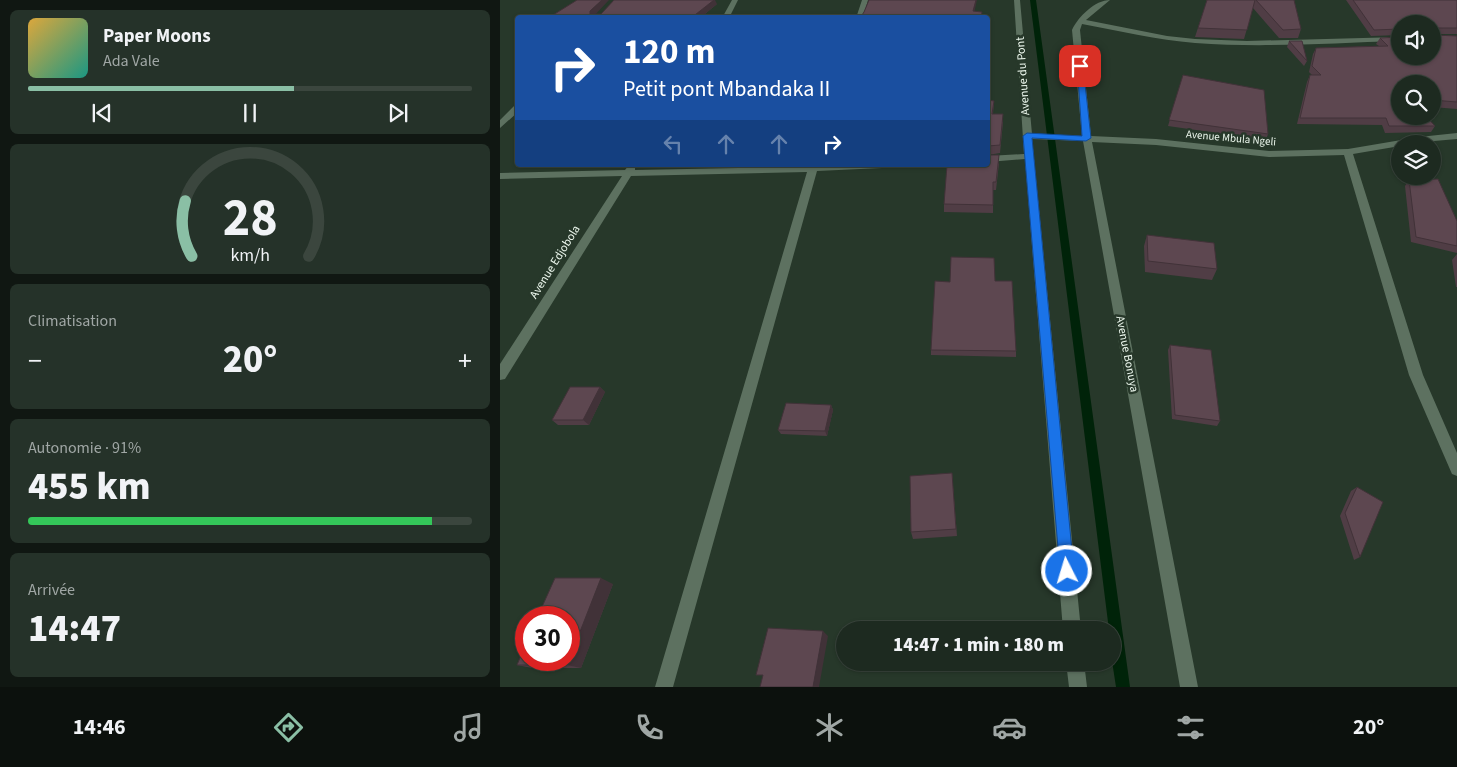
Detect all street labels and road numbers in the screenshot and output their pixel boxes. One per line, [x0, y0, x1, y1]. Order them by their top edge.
street label: Avenue du Pont [1012, 36, 1034, 116]
street label: Avenue Mbula Ngeli [1185, 127, 1277, 149]
street label: Avenue Edjobola [526, 222, 584, 302]
street label: Avenue Bonuya [1111, 314, 1143, 394]

